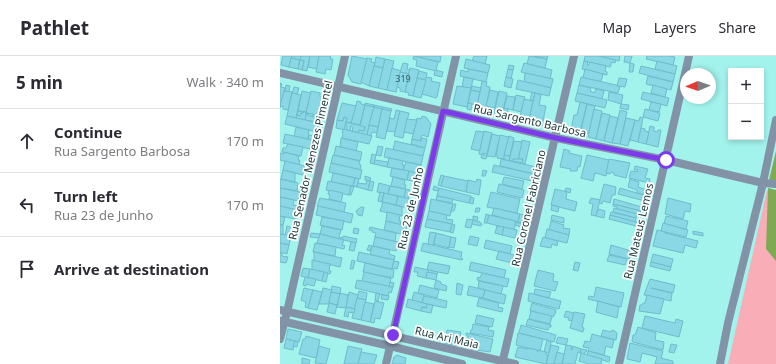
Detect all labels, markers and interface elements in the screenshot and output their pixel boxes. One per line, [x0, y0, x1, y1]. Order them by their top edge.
text: Pathlet [20, 15, 89, 41]
text: Map [603, 18, 632, 37]
text: Layers [654, 18, 696, 37]
text: Share [718, 18, 756, 37]
north arrow [680, 68, 716, 104]
map controls [728, 68, 764, 140]
button: + [728, 68, 764, 104]
text: 5 min [16, 71, 63, 94]
house number: 319 [395, 72, 411, 85]
text: Walk · 340 m [186, 73, 264, 91]
street label: Rua Senador Menezes Pimentel [284, 79, 336, 241]
street label: Rua Sargento Barbosa [472, 100, 588, 140]
button: − [728, 104, 764, 140]
text: Continue [54, 122, 122, 142]
icon: ahead [16, 130, 38, 152]
text: 170 m [226, 132, 264, 150]
text: Rua Sargento Barbosa [54, 142, 190, 160]
street label: Rua Coronel Fabriciano [507, 148, 549, 268]
route start [657, 151, 675, 169]
street label: Rua 23 de Junho [393, 165, 427, 251]
street label: Rua Mateus Lemos [620, 182, 656, 280]
text: Turn left [54, 186, 118, 206]
icon: left [16, 194, 38, 216]
text: 170 m [226, 196, 264, 214]
text: Rua 23 de Junho [54, 206, 153, 224]
icon: arrive [16, 258, 38, 280]
text: Arrive at destination [54, 259, 209, 279]
street label: Rua Ari Maia [414, 322, 480, 352]
route end [384, 326, 402, 344]

